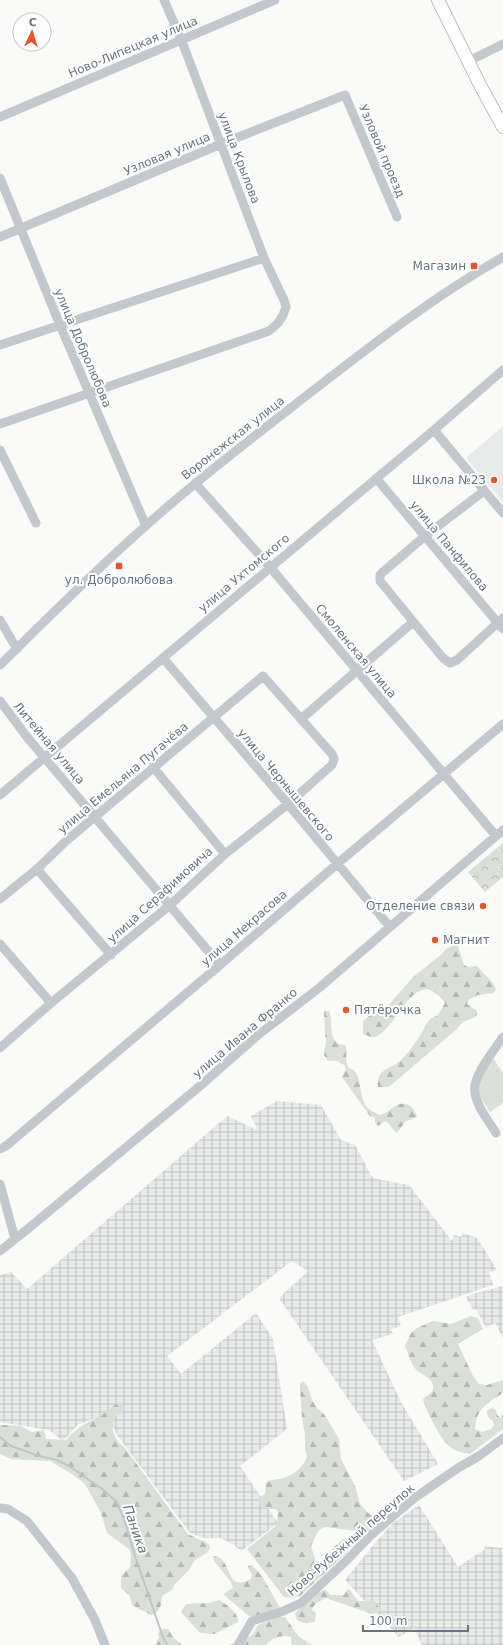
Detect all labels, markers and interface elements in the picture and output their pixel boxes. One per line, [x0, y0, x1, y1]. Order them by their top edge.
north arrow [12, 12, 52, 52]
street label: Ново-Липецкая улица [66, 13, 200, 81]
text: С [28, 16, 37, 29]
street label: Узловой проезд [356, 102, 408, 200]
street label: улица Крылова [215, 110, 263, 206]
street label: Узловая улица [122, 130, 212, 178]
place label: Магазин [413, 259, 466, 273]
marker: Магазин [469, 261, 479, 271]
street label: улица Добролюбова [52, 286, 114, 410]
street label: Воронежская улица [179, 393, 287, 483]
place label: Школа №23 [412, 473, 486, 487]
marker: Школа №23 [489, 475, 499, 485]
street label: улица Панфилова [407, 498, 491, 594]
street label: улица Ухтомского [196, 531, 292, 615]
marker: ул. Добролюбова [114, 561, 124, 571]
place label: ул. Добролюбова [65, 573, 173, 587]
street label: Смоленская улица [313, 601, 399, 701]
street label: Литейная улица [10, 699, 88, 787]
street label: улица Емельяна Пугачёва [55, 719, 191, 837]
street label: улица Чернышевского [235, 726, 337, 844]
street label: улица Серафимовича [105, 844, 215, 946]
street label: улица Некрасова [198, 887, 290, 969]
place label: Отделение связи [366, 899, 475, 913]
marker: Отделение связи [478, 901, 488, 911]
place label: Магнит [443, 933, 490, 947]
marker: Магнит [430, 935, 440, 945]
street label: улица Ивана Франко [190, 985, 300, 1081]
place label: Пятёрочка [354, 1003, 421, 1017]
marker: Пятёрочка [341, 1005, 351, 1015]
street label: Ново-Рубежный переулок [285, 1481, 417, 1599]
water label: Паника [120, 1503, 151, 1556]
scale bar [363, 1607, 468, 1633]
text: 100 m [369, 1614, 407, 1628]

